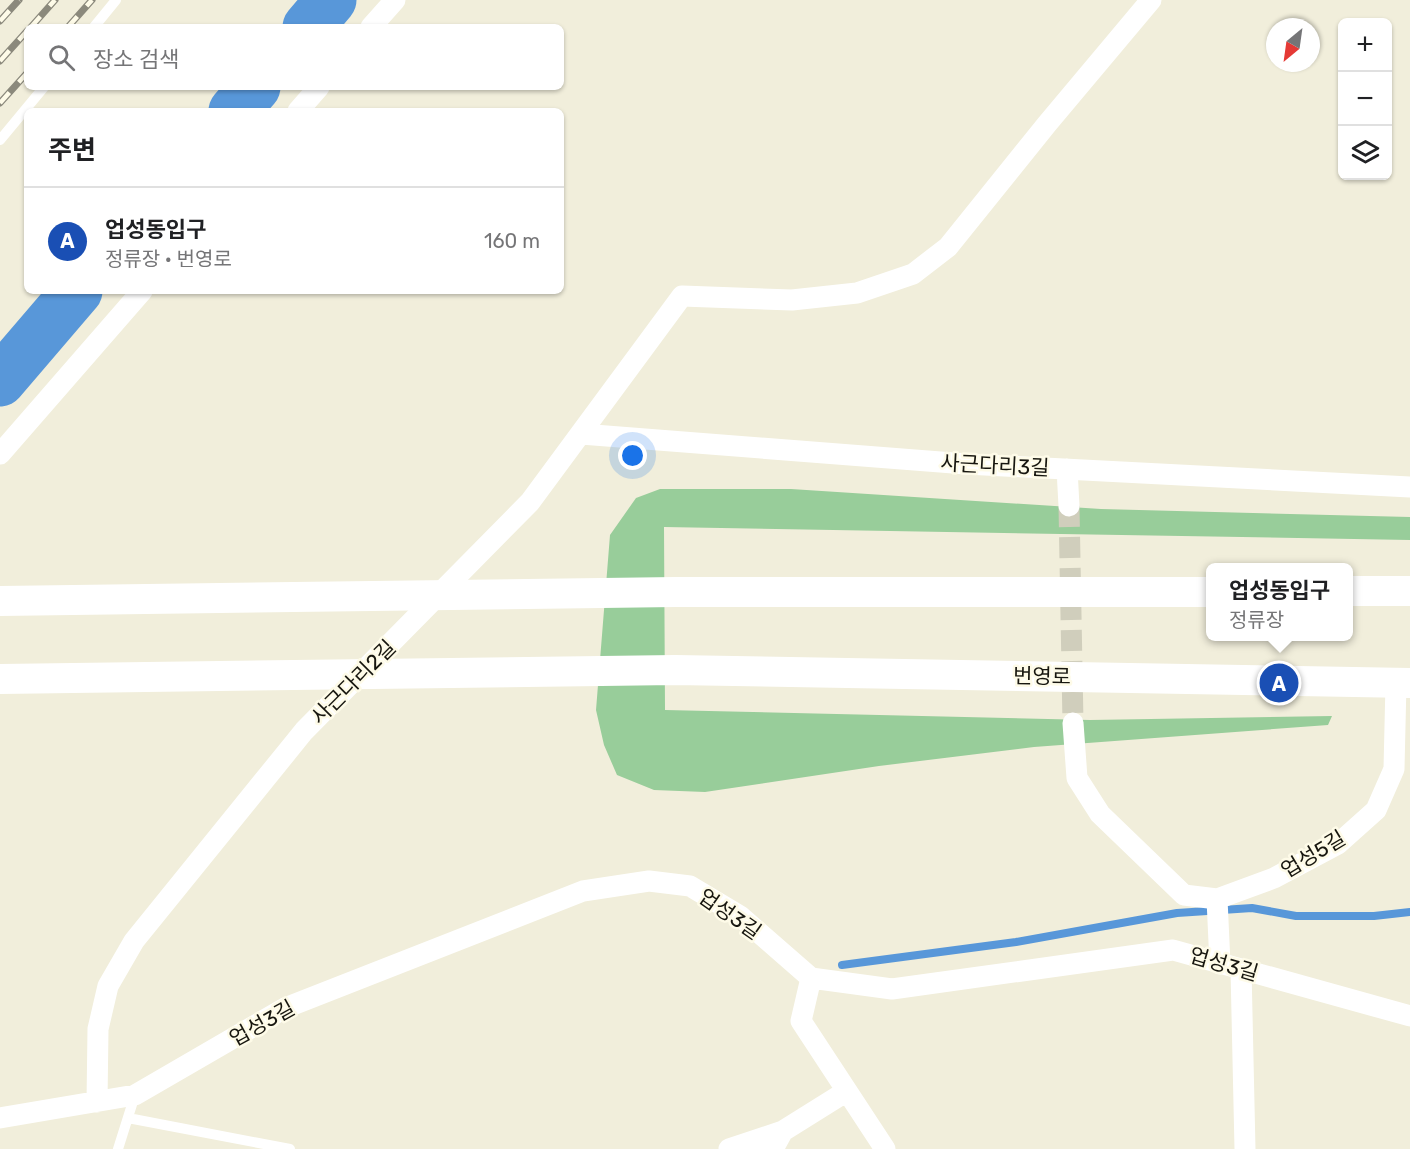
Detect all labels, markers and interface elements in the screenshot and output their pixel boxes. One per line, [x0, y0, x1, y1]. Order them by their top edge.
north arrow [1266, 18, 1320, 72]
map controls [1338, 18, 1392, 180]
button: + [1338, 18, 1392, 72]
search box [24, 24, 564, 90]
icon: search [45, 41, 78, 74]
text: 장소 검색 [93, 46, 179, 73]
button: − [1338, 72, 1392, 126]
button: layers [1338, 126, 1392, 180]
text: 주변 [48, 135, 96, 166]
text: 업성동입구 [105, 216, 206, 243]
text: A [60, 229, 75, 253]
text: 160 m [484, 229, 540, 253]
text: 정류장 · 번영로 [105, 247, 232, 271]
your location [618, 441, 647, 470]
street label: 사근다리3길 [940, 450, 1050, 480]
popup [1206, 563, 1353, 641]
text: 업성동입구 [1229, 577, 1330, 604]
text: 정류장 [1229, 608, 1284, 632]
street label: 사근다리2길 [306, 635, 400, 729]
pin: A [1260, 660, 1298, 706]
street label: 번영로 [1013, 663, 1071, 689]
street label: 업성5길 [1276, 825, 1350, 883]
street label: 업성3길 [694, 884, 766, 944]
street label: 업성3길 [1187, 942, 1261, 986]
street label: 업성3길 [225, 995, 299, 1051]

